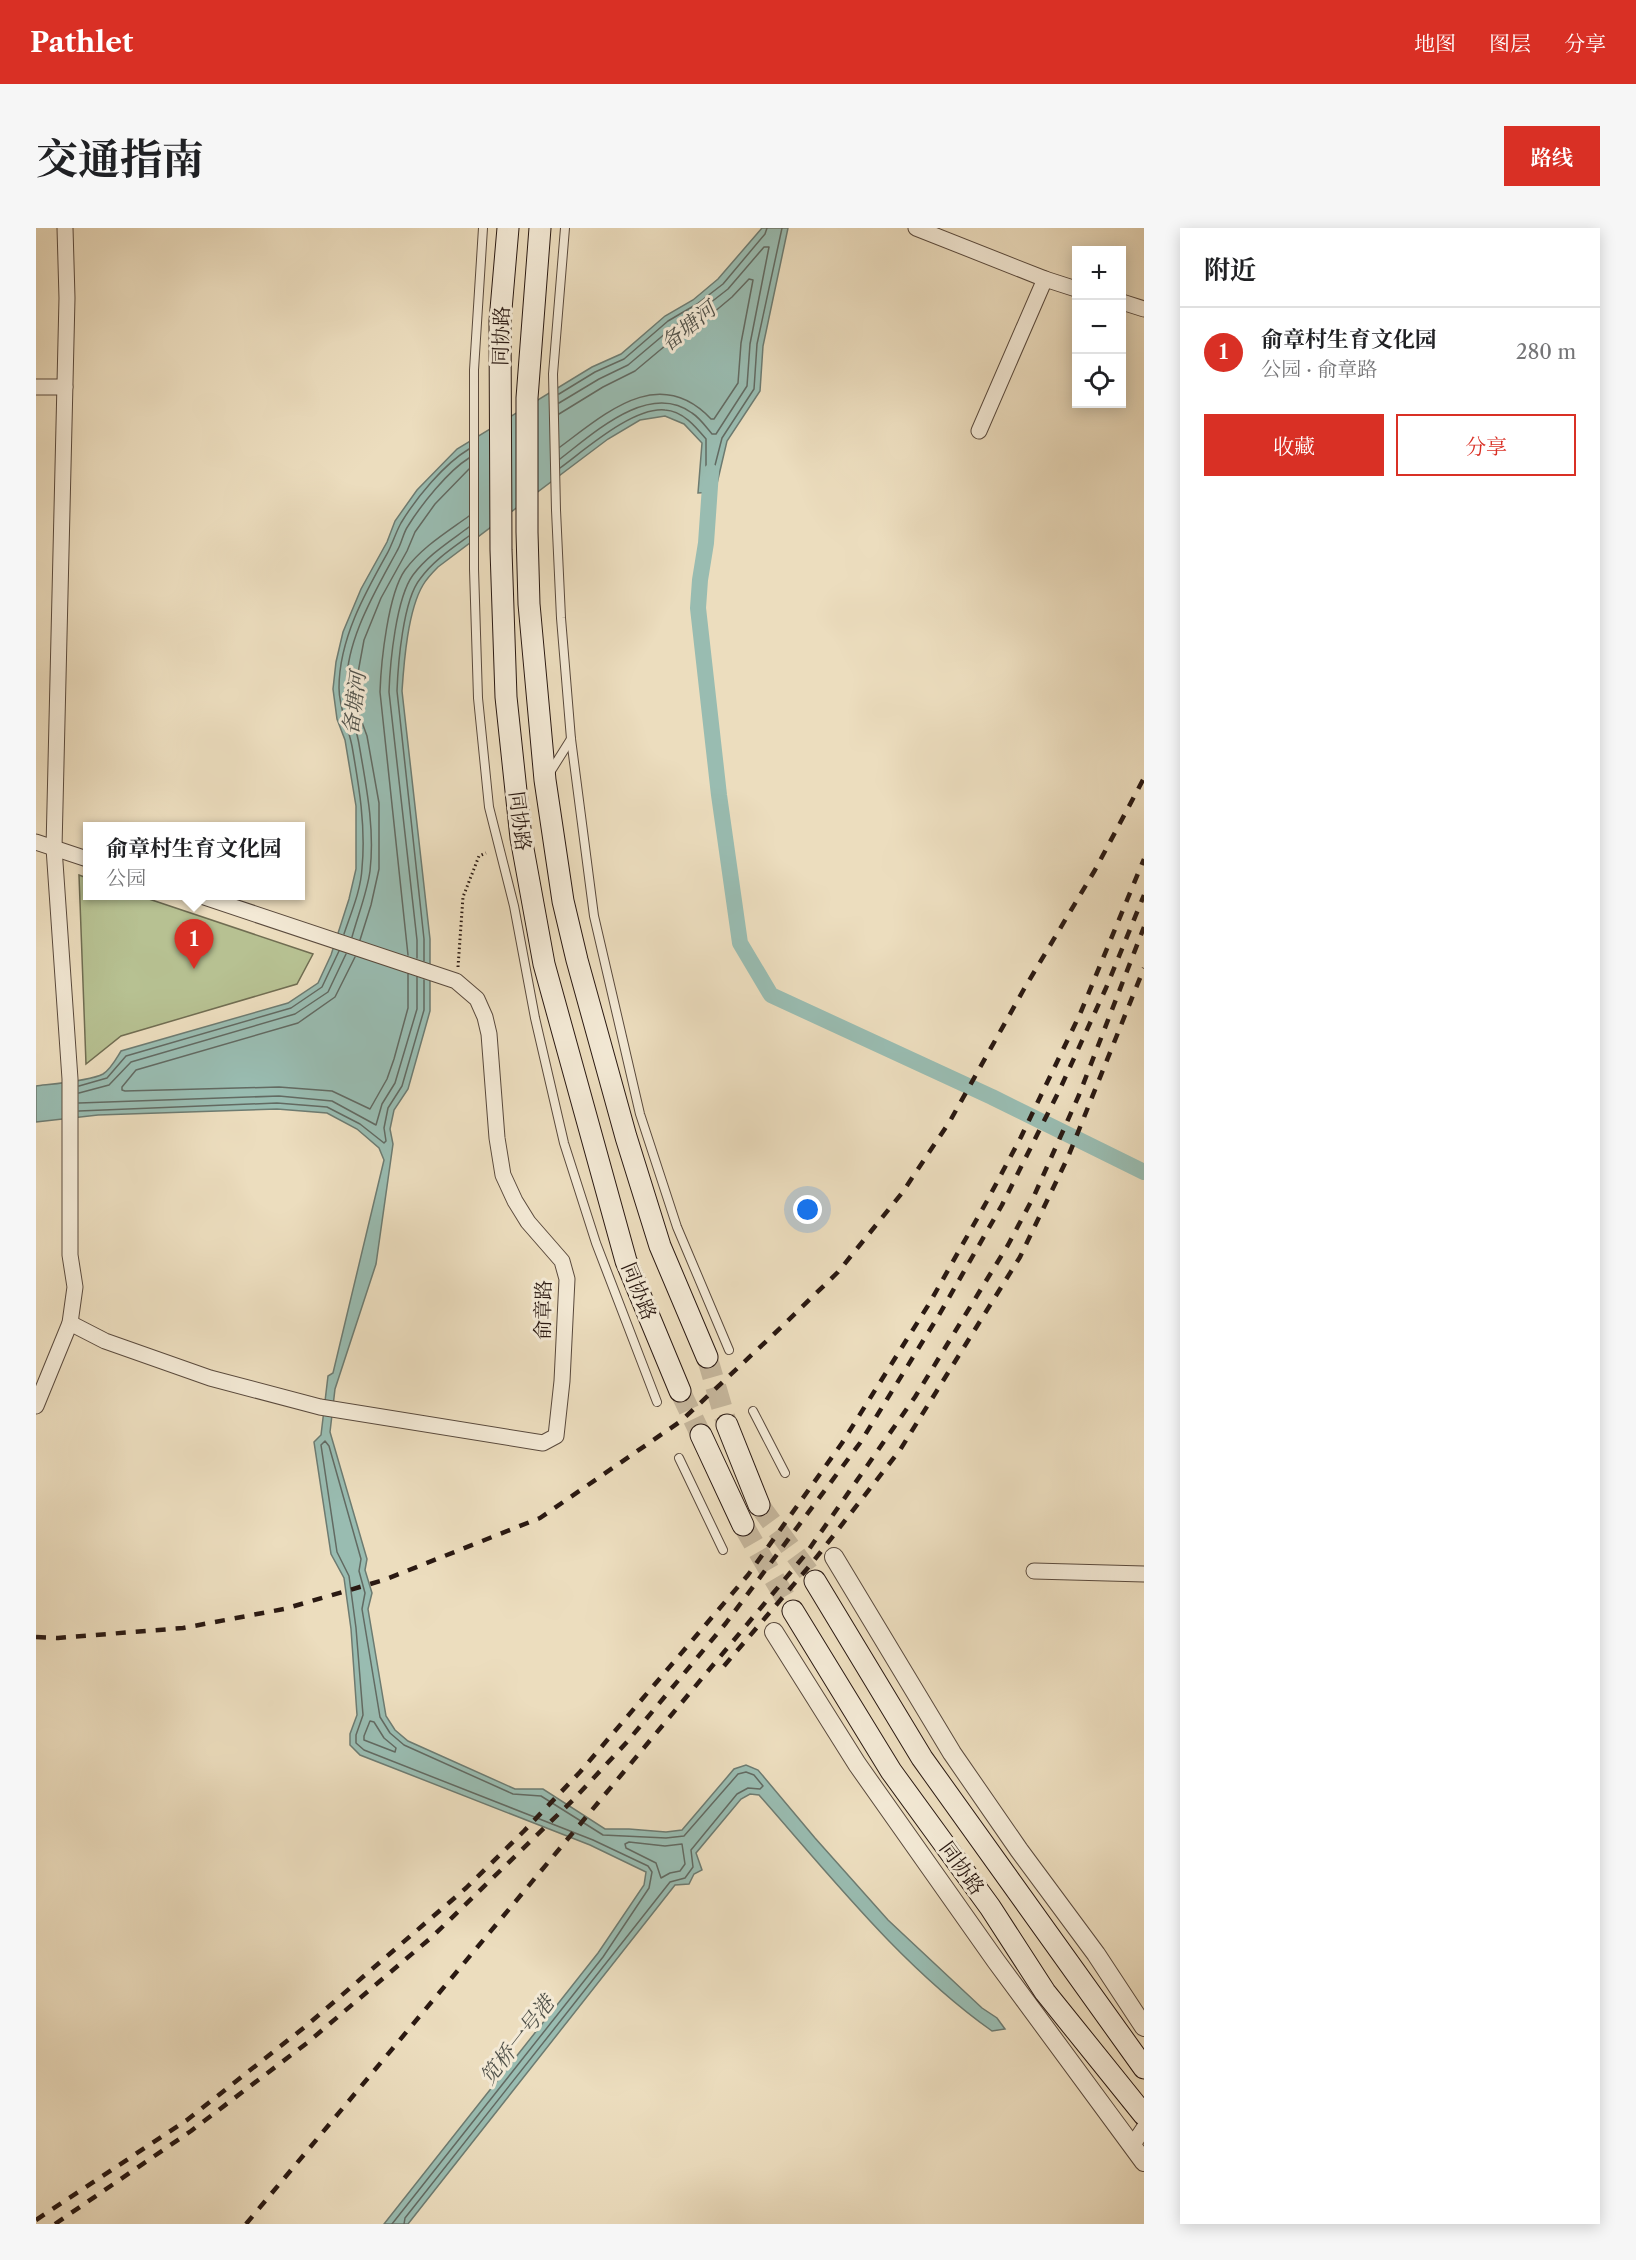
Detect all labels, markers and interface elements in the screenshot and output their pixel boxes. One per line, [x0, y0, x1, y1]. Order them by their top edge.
text: Pathlet [30, 25, 133, 59]
text: 地图 [1414, 31, 1456, 56]
text: 图层 [1489, 31, 1531, 56]
text: 分享 [1564, 31, 1606, 56]
button: 路线 [1504, 126, 1600, 186]
text: 交通指南 [36, 133, 204, 185]
map controls [1072, 246, 1126, 408]
button: + [1072, 246, 1126, 300]
text: 附近 [1204, 254, 1256, 286]
water label: 备塘河 [656, 294, 723, 356]
button: − [1072, 300, 1126, 354]
street label: 同协路 [488, 306, 514, 366]
text: 俞章村生育文化园 [1261, 326, 1437, 353]
text: 1 [1219, 340, 1228, 364]
text: 280 m [1516, 340, 1576, 364]
button: locate [1072, 354, 1126, 408]
text: 公园 · 俞章路 [1261, 357, 1377, 381]
button: 收藏 [1204, 414, 1384, 476]
button: 分享 [1396, 414, 1576, 476]
water label: 备塘河 [338, 666, 371, 736]
street label: 同协路 [504, 790, 536, 852]
popup [83, 822, 305, 900]
text: 俞章村生育文化园 [106, 835, 282, 862]
text: 公园 [106, 866, 146, 890]
pin: 1 [174, 920, 214, 969]
your location [793, 1195, 822, 1224]
street label: 同协路 [617, 1259, 661, 1323]
street label: 俞章路 [530, 1280, 556, 1340]
street label: 同协路 [935, 1837, 989, 1899]
water label: 笕桥一号港 [475, 1989, 561, 2089]

